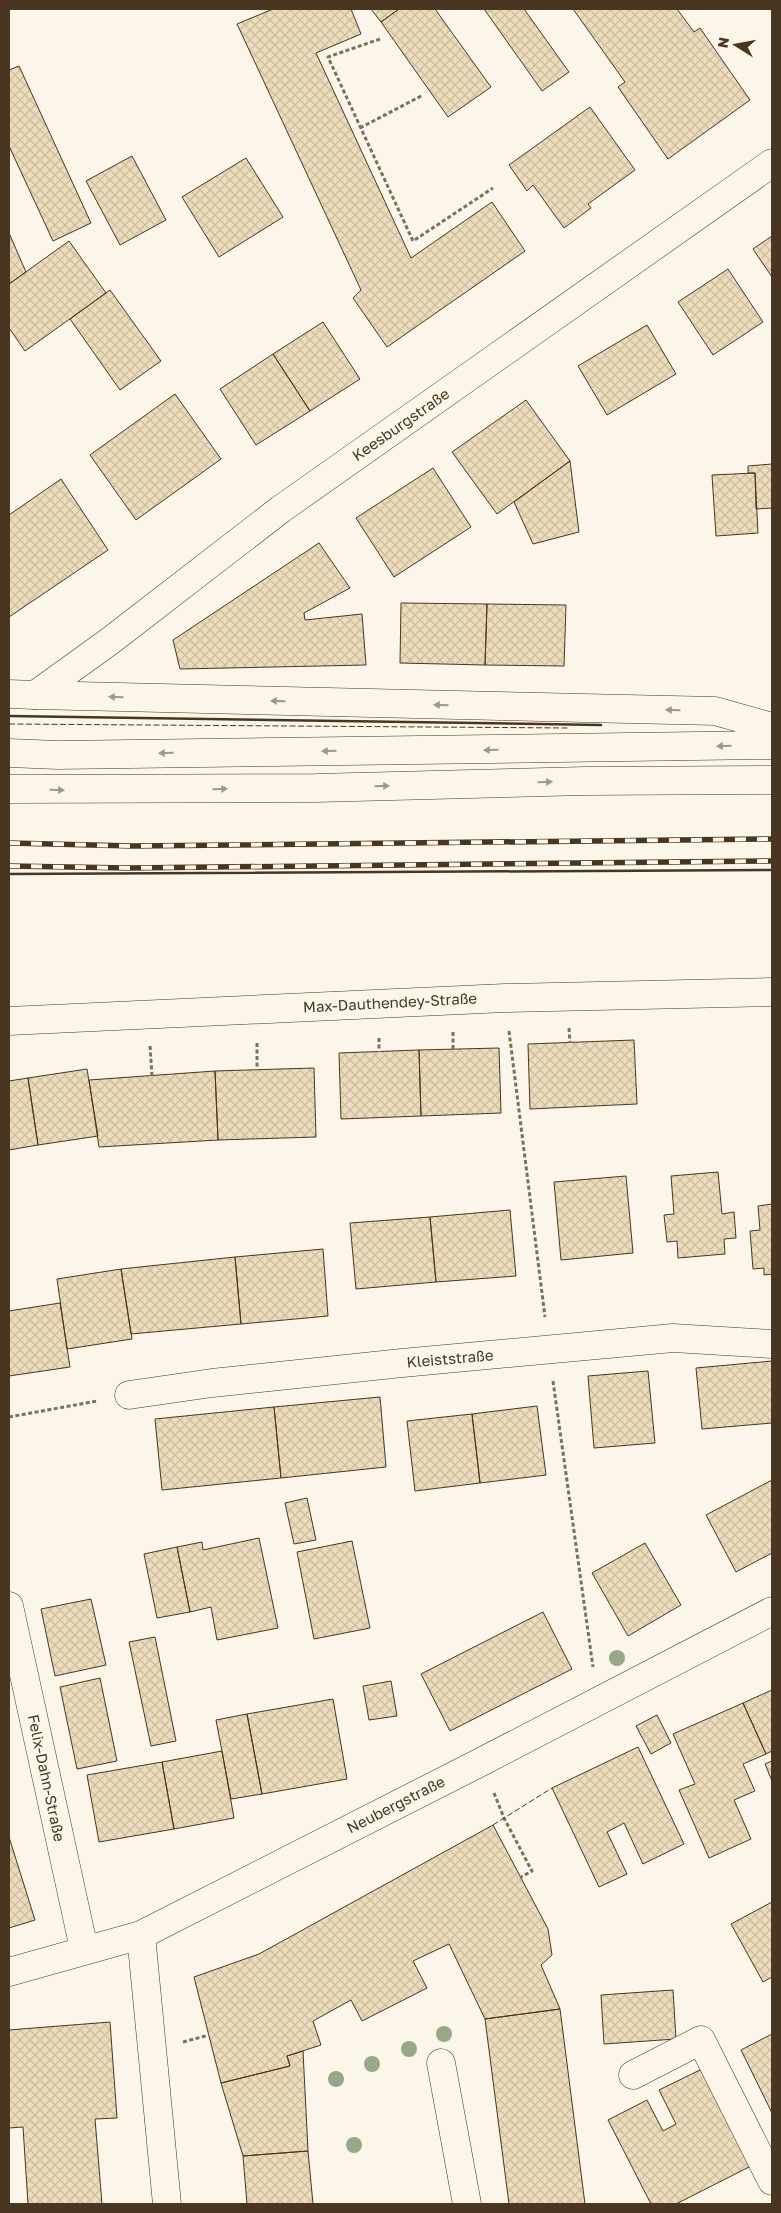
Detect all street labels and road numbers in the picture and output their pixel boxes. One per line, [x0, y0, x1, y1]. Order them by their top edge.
street label: Keesburgstraße [349, 384, 453, 464]
street label: Max-Dauthendey-Straße [302, 988, 478, 1016]
street label: Kleiststraße [406, 1345, 494, 1371]
street label: Felix-Dahn-Straße [25, 1713, 69, 1843]
street label: Neubergstraße [344, 1772, 448, 1837]

